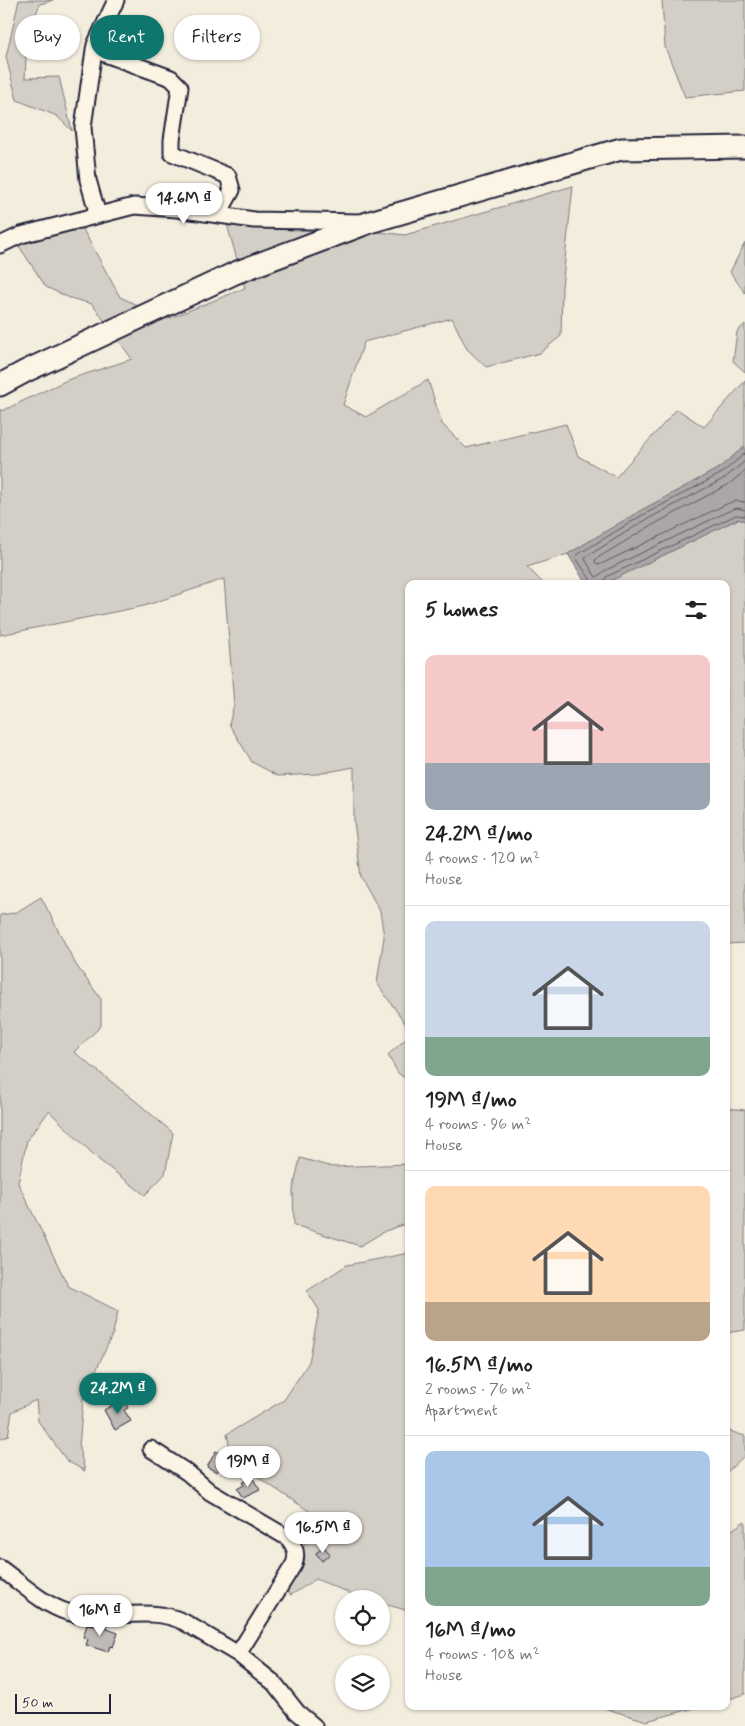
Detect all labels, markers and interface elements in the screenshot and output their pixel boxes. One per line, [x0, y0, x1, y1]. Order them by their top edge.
chip: Buy [15, 15, 80, 60]
chip: Rent [90, 15, 164, 60]
chip: Filters [174, 15, 260, 60]
pin: 14.6M ₫ [138, 182, 230, 225]
text: 14.6M ₫ [157, 188, 211, 209]
text: 5 homes [425, 596, 498, 624]
icon: filters [682, 596, 710, 624]
icon: home [523, 688, 613, 778]
text: 24.2M ₫/mo [425, 820, 532, 848]
text: 4 rooms · 120 m² [425, 848, 540, 869]
text: House [425, 869, 463, 890]
icon: home [523, 953, 613, 1043]
text: 19M ₫/mo [425, 1086, 517, 1114]
text: 4 rooms · 96 m² [425, 1114, 531, 1135]
text: House [425, 1135, 463, 1156]
icon: home [523, 1218, 613, 1308]
text: 16.5M ₫/mo [425, 1351, 533, 1379]
pin: 24.2M ₫ [72, 1372, 164, 1415]
text: 24.2M ₫ [90, 1378, 146, 1399]
text: 2 rooms · 76 m² [425, 1379, 532, 1400]
text: Apartment [425, 1400, 498, 1421]
pin: 19M ₫ [213, 1446, 283, 1488]
text: 19M ₫ [226, 1451, 270, 1472]
icon: home [523, 1483, 613, 1573]
pin: 16.5M ₫ [277, 1512, 369, 1554]
text: 16.5M ₫ [295, 1517, 351, 1538]
map controls [335, 1590, 390, 1710]
button: locate [335, 1590, 390, 1645]
pin: 16M ₫ [65, 1594, 135, 1637]
text: 16M ₫ [79, 1600, 121, 1621]
text: 16M ₫/mo [425, 1616, 516, 1644]
text: 4 rooms · 108 m² [425, 1644, 540, 1665]
button: layers [335, 1655, 390, 1710]
text: House [425, 1665, 463, 1686]
scale bar [15, 1691, 111, 1714]
text: 50 m [22, 1694, 53, 1712]

